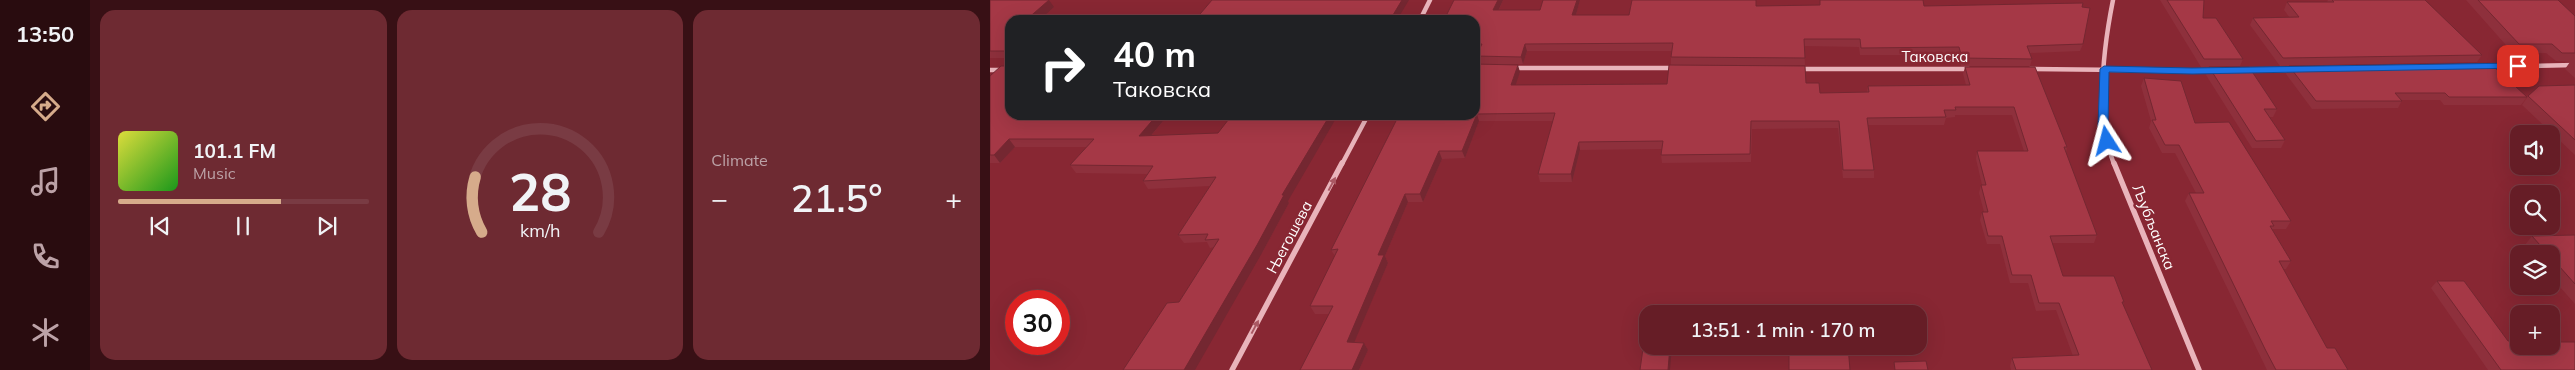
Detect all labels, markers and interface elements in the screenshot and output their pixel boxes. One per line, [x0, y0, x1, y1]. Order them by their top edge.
text: 13:50 [16, 20, 74, 48]
text: 40 m [1113, 32, 1196, 76]
icon: right [1030, 35, 1095, 100]
pin [2497, 45, 2539, 87]
street label: Таковска [1901, 47, 1969, 66]
icon: arrive [2504, 52, 2532, 80]
text: Таковска [1113, 75, 1211, 103]
icon: directions [28, 89, 63, 124]
position arrow [2080, 114, 2132, 166]
map controls [2510, 125, 2560, 355]
button: sound [2510, 125, 2560, 175]
text: 101.1 FM [193, 139, 276, 163]
text: Climate [711, 150, 768, 170]
text: 28 [509, 159, 571, 224]
text: Music [193, 163, 236, 183]
icon: music [28, 164, 63, 199]
text: 21.5° [791, 174, 882, 222]
one-way arrow [1328, 176, 1336, 191]
text: − [711, 181, 728, 216]
text: + [945, 181, 962, 216]
street label: Љубљанска [2128, 181, 2180, 273]
button: search [2510, 185, 2560, 235]
street label: Његошева [1262, 197, 1316, 277]
icon: previous [146, 212, 174, 240]
icon: pause [229, 212, 257, 240]
icon: next [313, 212, 341, 240]
text: km/h [520, 219, 560, 241]
icon: phone [28, 239, 63, 274]
button: layers [2510, 245, 2560, 295]
speed limit sign: 30 [1005, 290, 1070, 355]
button: + [2510, 305, 2560, 355]
icon: climate [28, 315, 63, 350]
text: 13:51 · 1 min · 170 m [1690, 318, 1876, 342]
one-way arrow [1251, 320, 1259, 334]

